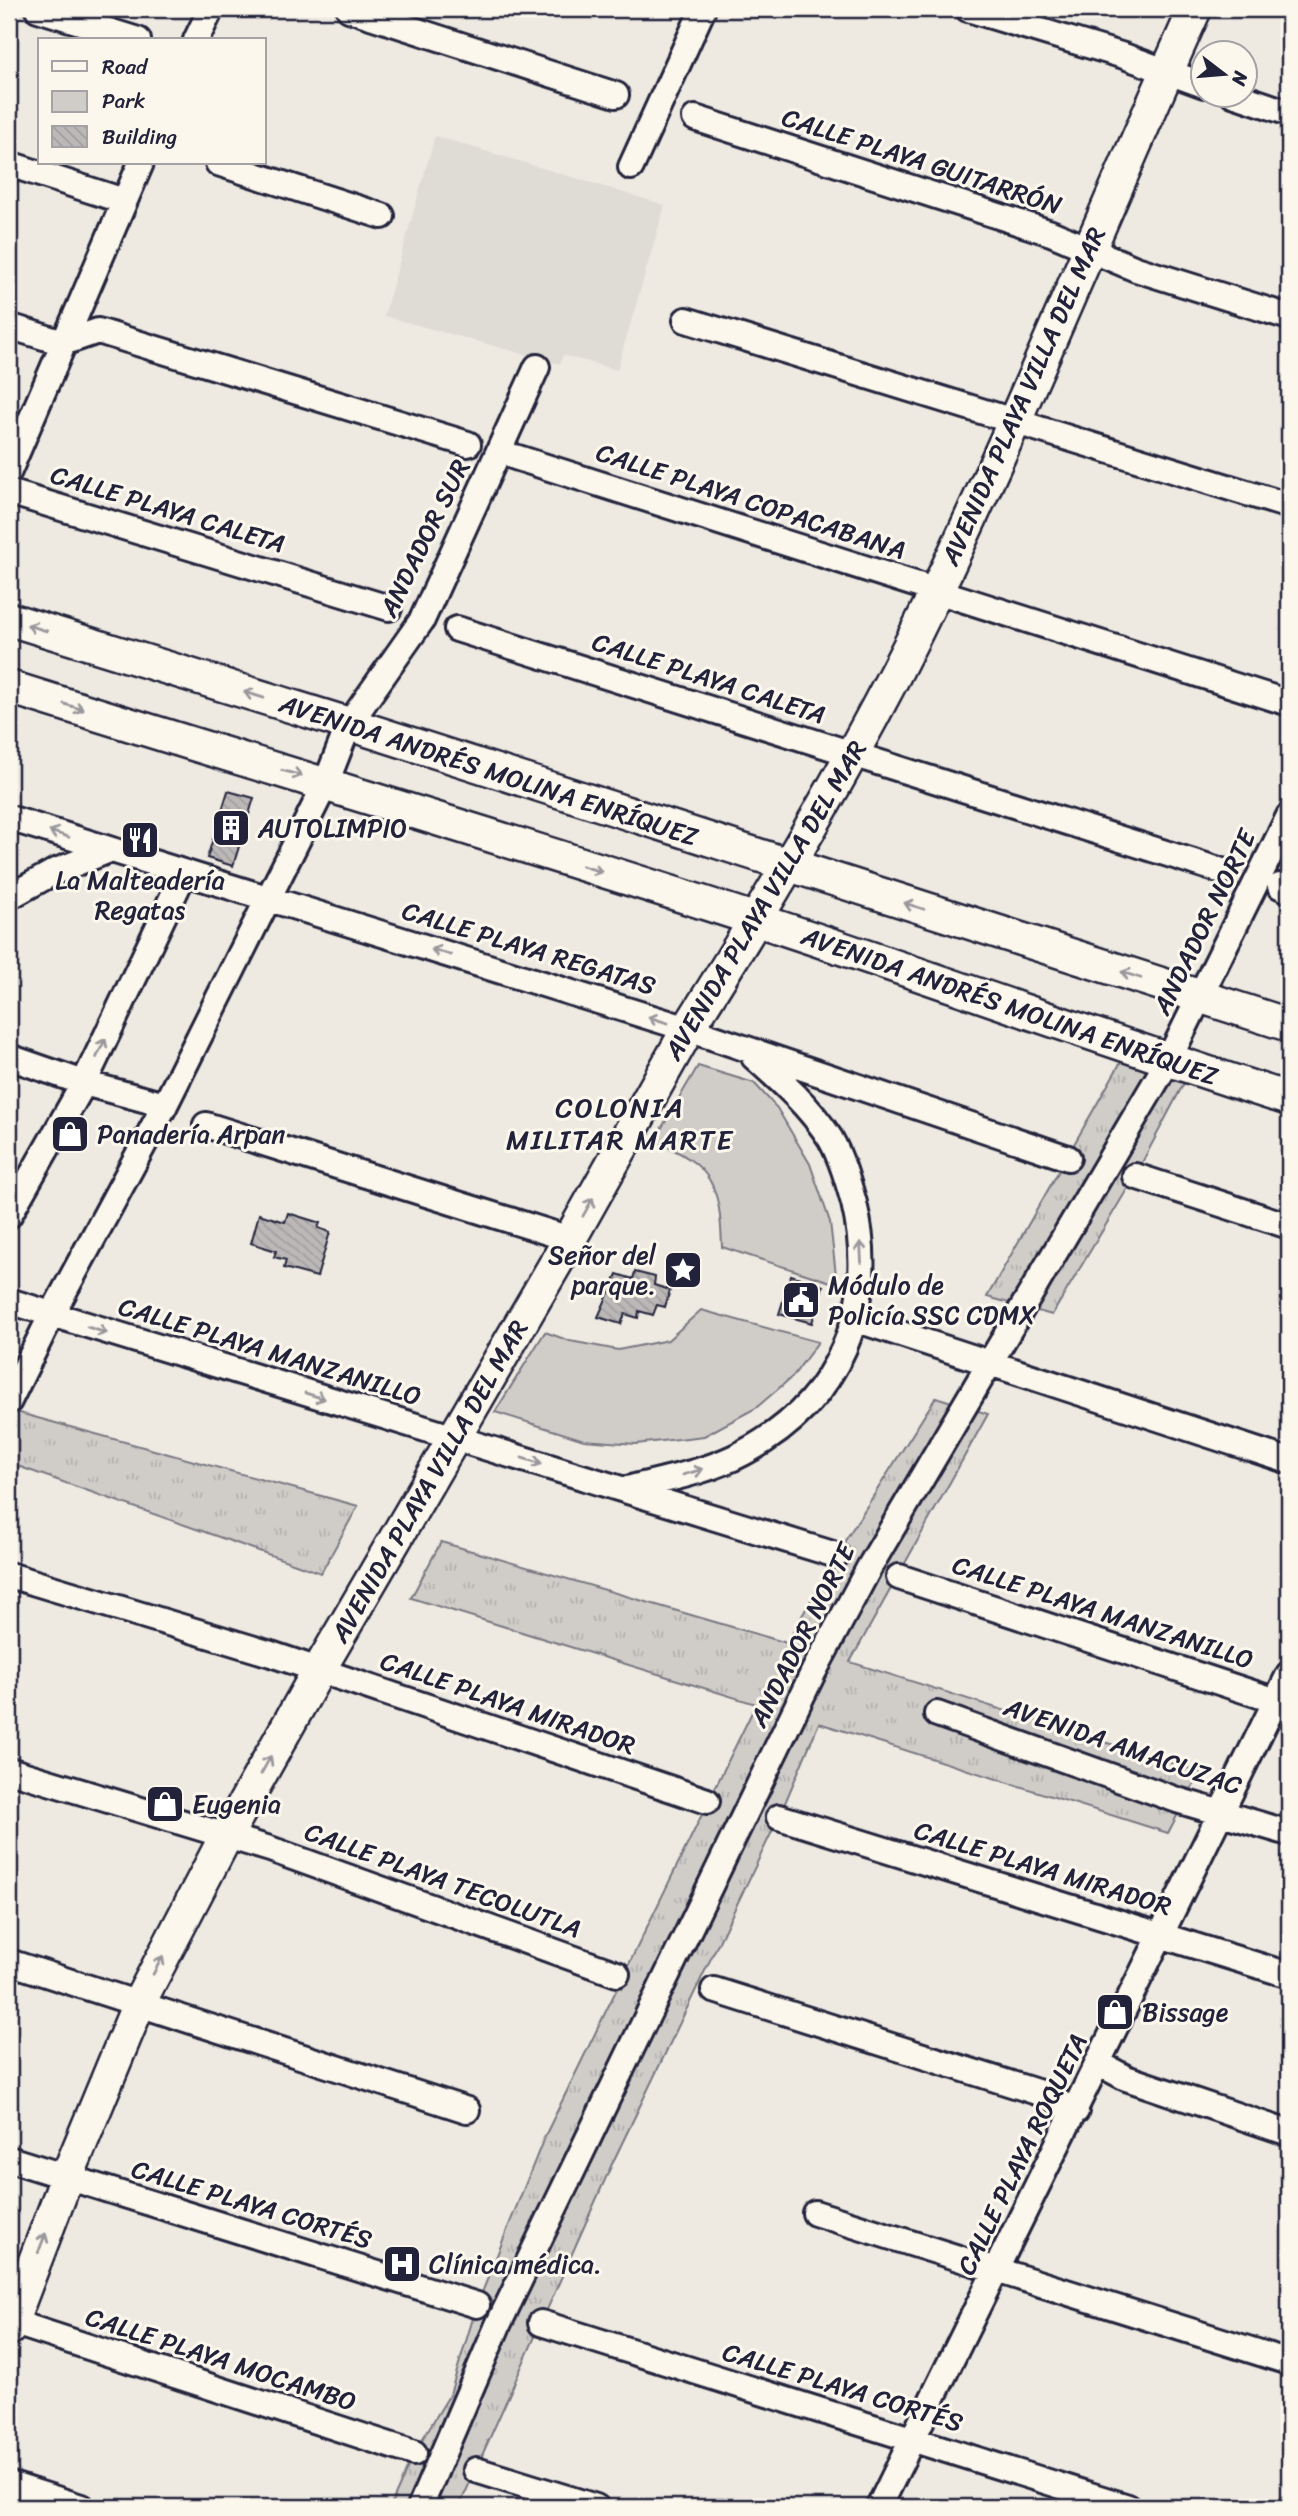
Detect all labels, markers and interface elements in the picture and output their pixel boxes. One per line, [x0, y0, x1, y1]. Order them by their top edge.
legend [38, 38, 266, 164]
north arrow [1190, 38, 1260, 108]
text: Road [102, 48, 149, 86]
text: N [1222, 67, 1258, 90]
text: Park [102, 82, 145, 120]
street label: CALLE PLAYA GUITARRÓN [776, 94, 1068, 228]
text: Building [102, 118, 178, 156]
street label: AVENIDA PLAYA VILLA DEL MAR [927, 219, 1119, 574]
street label: CALLE PLAYA COPACABANA [590, 429, 912, 573]
street label: CALLE PLAYA CALETA [45, 451, 291, 567]
street label: ANDADOR SUR [365, 451, 482, 626]
street label: CALLE PLAYA CALETA [586, 619, 832, 737]
one-way arrow [26, 620, 48, 633]
street label: AVENIDA ANDRÉS MOLINA ENRÍQUEZ [272, 680, 705, 860]
one-way arrow [243, 687, 265, 700]
one-way arrow [63, 702, 85, 715]
street label: AVENIDA PLAYA VILLA DEL MAR [650, 731, 879, 1070]
one-way arrow [280, 767, 303, 780]
place label: AUTOLIMPIO [257, 805, 407, 851]
building icon: AUTOLIMPIO [210, 807, 252, 849]
restaurant icon: La Malteadería Regatas [119, 819, 161, 861]
street label: ANDADOR NORTE [1139, 820, 1270, 1024]
one-way arrow [48, 827, 70, 840]
place label: La Malteadería Regatas [55, 857, 225, 933]
one-way arrow [581, 863, 603, 876]
street label: CALLE PLAYA REGATAS [396, 887, 662, 1009]
one-way arrow [903, 899, 925, 912]
street label: AVENIDA ANDRÉS MOLINA ENRÍQUEZ [794, 913, 1225, 1099]
one-way arrow [430, 944, 452, 957]
one-way arrow [1120, 968, 1142, 980]
one-way arrow [648, 1012, 670, 1025]
one-way arrow [95, 1038, 108, 1059]
district label: COLONIA MILITAR MARTE [506, 1083, 734, 1164]
place label: Panadería Arpan [97, 1111, 285, 1157]
shop icon: Panadería Arpan [49, 1113, 91, 1155]
one-way arrow [581, 1198, 595, 1218]
place label: Señor del parque. [548, 1232, 657, 1308]
one-way arrow [854, 1241, 867, 1264]
place icon: Señor del parque. [662, 1249, 704, 1291]
place label: Módulo de Policía SSC CDMX [828, 1262, 1036, 1338]
public building icon: Módulo de Policía SSC CDMX [780, 1279, 822, 1321]
street label: CALLE PLAYA MANZANILLO [113, 1283, 427, 1419]
street label: AVENIDA PLAYA VILLA DEL MAR [317, 1310, 541, 1652]
one-way arrow [85, 1325, 107, 1338]
one-way arrow [303, 1390, 325, 1403]
one-way arrow [521, 1456, 543, 1469]
one-way arrow [681, 1464, 703, 1477]
street label: ANDADOR NORTE [735, 1533, 869, 1736]
street label: CALLE PLAYA MANZANILLO [946, 1542, 1260, 1682]
street label: CALLE PLAYA MIRADOR [374, 1638, 642, 1768]
street label: AVENIDA AMACUZAC [997, 1683, 1248, 1808]
one-way arrow [260, 1755, 273, 1776]
place label: Eugenia [192, 1781, 281, 1827]
shop icon: Eugenia [144, 1783, 186, 1825]
street label: CALLE PLAYA MIRADOR [909, 1807, 1178, 1929]
street label: CALLE PLAYA TECOLUTLA [298, 1809, 588, 1951]
one-way arrow [152, 1956, 166, 1976]
place label: Bissage [1142, 1989, 1229, 2035]
shop icon: Bissage [1094, 1991, 1136, 2033]
street label: CALLE PLAYA ROQUETA [943, 2025, 1101, 2283]
street label: CALLE PLAYA CORTÉS [126, 2146, 378, 2262]
one-way arrow [36, 2232, 49, 2254]
place label: Clínica médica. [429, 2241, 602, 2287]
hospital icon: Clínica médica. [381, 2243, 423, 2285]
street label: CALLE PLAYA MOCAMBO [80, 2293, 362, 2425]
street label: CALLE PLAYA CORTÉS [717, 2329, 969, 2445]

